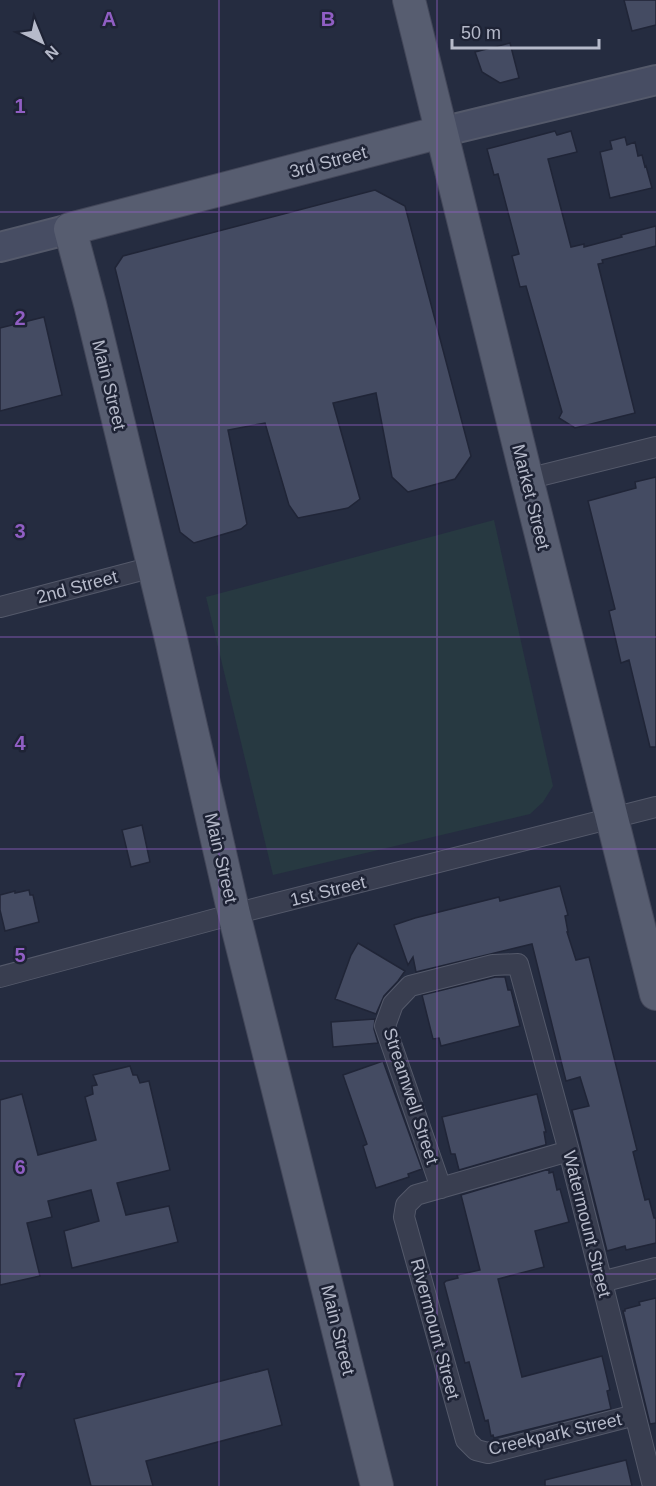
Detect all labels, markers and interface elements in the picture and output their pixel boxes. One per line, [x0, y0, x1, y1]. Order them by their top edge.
text: A [102, 8, 116, 30]
text: B [321, 8, 335, 30]
north arrow [12, 12, 72, 72]
scale bar [452, 12, 599, 50]
text: 50 m [461, 23, 501, 43]
text: N [42, 42, 62, 63]
text: 1 [14, 95, 26, 117]
street label: 3rd Street [287, 142, 369, 182]
text: 2 [14, 307, 26, 329]
street label: Main Street [88, 338, 130, 432]
street label: Market Street [508, 442, 554, 552]
text: 3 [14, 520, 26, 542]
street label: 2nd Street [34, 567, 120, 607]
text: 4 [14, 732, 26, 754]
street label: Main Street [201, 811, 241, 905]
street label: 1st Street [288, 872, 368, 910]
text: 5 [14, 944, 26, 966]
street label: Streamwell Street [380, 1025, 442, 1167]
street label: Watermount Street [559, 1149, 615, 1299]
text: 6 [14, 1156, 26, 1178]
street label: Rivermount Street [407, 1256, 463, 1402]
street label: Main Street [317, 1283, 359, 1377]
text: 7 [14, 1369, 26, 1391]
street label: Creekpark Street [486, 1409, 624, 1459]

